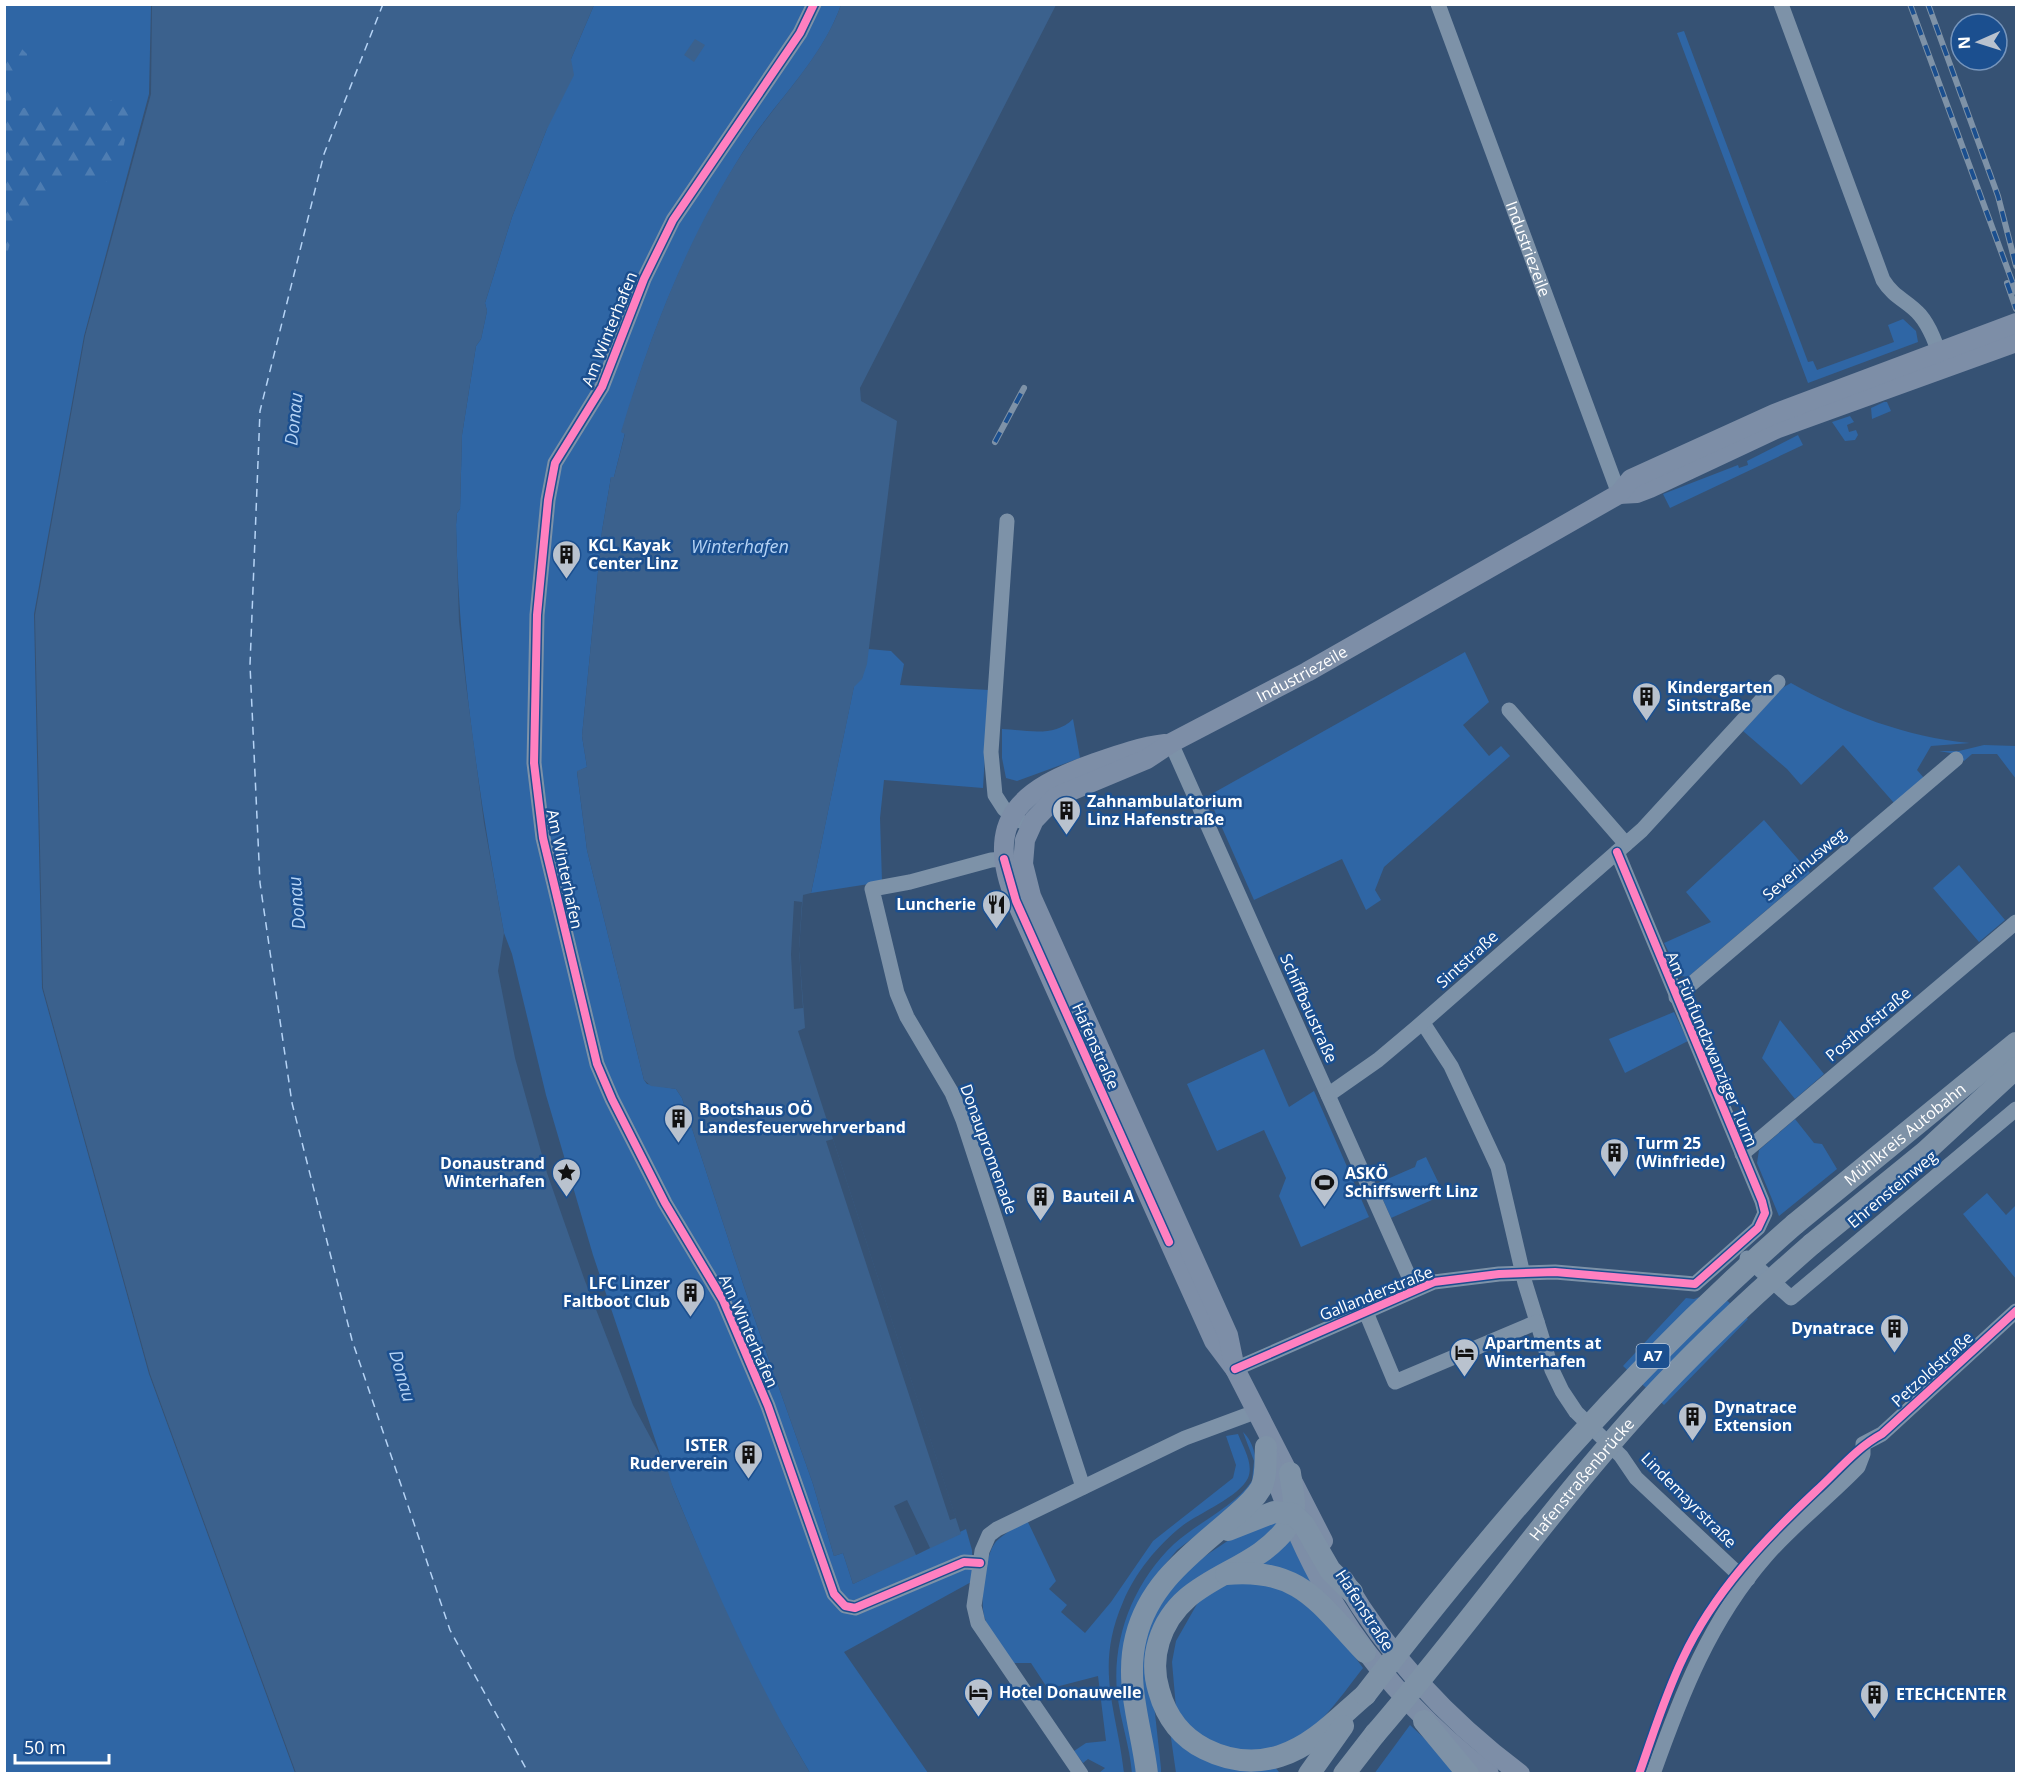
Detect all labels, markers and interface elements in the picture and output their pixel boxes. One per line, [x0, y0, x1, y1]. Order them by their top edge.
north arrow [1949, 12, 2009, 72]
text: N [1953, 36, 1975, 50]
street label: Industriezeile [1501, 198, 1556, 300]
street label: Am Winterhafen [576, 268, 642, 390]
water label: Donau [278, 391, 308, 447]
place label: KCL Kayak Center Linz [588, 534, 678, 574]
water label: Winterhafen [691, 534, 789, 558]
building icon: KCL Kayak Center Linz [551, 538, 583, 580]
street label: Industriezeile [1252, 640, 1351, 708]
place label: Kindergarten Sintstraße [1667, 676, 1773, 716]
building icon: Kindergarten Sintstraße [1630, 680, 1662, 722]
place label: Zahnambulatorium Linz Hafenstraße [1087, 790, 1243, 830]
building icon: Zahnambulatorium Linz Hafenstraße [1050, 794, 1082, 836]
street label: Am Winterhafen [542, 807, 588, 931]
street label: Severinusweg [1758, 822, 1851, 905]
water label: Donau [282, 876, 310, 931]
restaurant icon: Luncherie [981, 888, 1013, 930]
place label: Luncherie [896, 893, 976, 915]
street label: Sintstraße [1431, 925, 1503, 993]
street label: Am Fünfundzwanziger Turm [1661, 948, 1763, 1150]
street label: Schiffbaustraße [1275, 950, 1343, 1066]
street label: Posthofstraße [1821, 982, 1915, 1066]
street label: Hafenstraße [1067, 999, 1125, 1093]
street label: Mühlkreis Autobahn [1839, 1078, 1970, 1191]
street label: Donaupromenade [955, 1081, 1023, 1217]
place label: Bootshaus OÖ Landesfeuerwehrverband [699, 1098, 906, 1138]
building icon: Bootshaus OÖ Landesfeuerwehrverband [662, 1102, 694, 1144]
place label: Turm 25 (Winfriede) [1636, 1132, 1725, 1172]
building icon: Turm 25 (Winfriede) [1599, 1136, 1631, 1178]
street label: Ehrensteinweg [1843, 1145, 1942, 1233]
place label: Donaustrand Winterhafen [440, 1152, 545, 1192]
place icon: Donaustrand Winterhafen [550, 1156, 582, 1198]
place label: ASKÖ Schiffswerft Linz [1345, 1162, 1478, 1202]
sports icon: ASKÖ Schiffswerft Linz [1308, 1166, 1340, 1208]
building icon: Bauteil A [1025, 1180, 1057, 1222]
place label: Bauteil A [1062, 1185, 1135, 1207]
street label: Gallanderstraße [1316, 1260, 1436, 1326]
street label: Am Winterhafen [714, 1271, 784, 1391]
place label: LFC Linzer Faltboot Club [563, 1272, 670, 1312]
building icon: LFC Linzer Faltboot Club [675, 1276, 707, 1318]
building icon: Dynatrace [1879, 1312, 1911, 1354]
place label: Dynatrace [1791, 1317, 1874, 1339]
street label: Petzoldstraße [1886, 1326, 1978, 1412]
place label: Apartments at Winterhafen [1485, 1332, 1601, 1372]
hotel icon: Apartments at Winterhafen [1448, 1336, 1480, 1378]
road number: A7 [1636, 1344, 1670, 1368]
water label: Donau [384, 1347, 422, 1405]
place label: Dynatrace Extension [1714, 1396, 1797, 1436]
building icon: Dynatrace Extension [1677, 1400, 1709, 1442]
street label: Hafenstraßenbrücke [1524, 1413, 1639, 1545]
place label: ISTER Ruderverein [629, 1434, 728, 1474]
building icon: ISTER Ruderverein [733, 1438, 765, 1480]
street label: Lindemayrstraße [1636, 1447, 1742, 1553]
street label: Hafenstraße [1331, 1565, 1399, 1655]
hotel icon: Hotel Donauwelle [962, 1676, 994, 1718]
building icon: ETECHCENTER [1859, 1678, 1891, 1720]
place label: Hotel Donauwelle [999, 1681, 1141, 1703]
place label: ETECHCENTER [1896, 1683, 2007, 1705]
scale bar [15, 1727, 110, 1765]
text: 50 m [24, 1735, 66, 1759]

